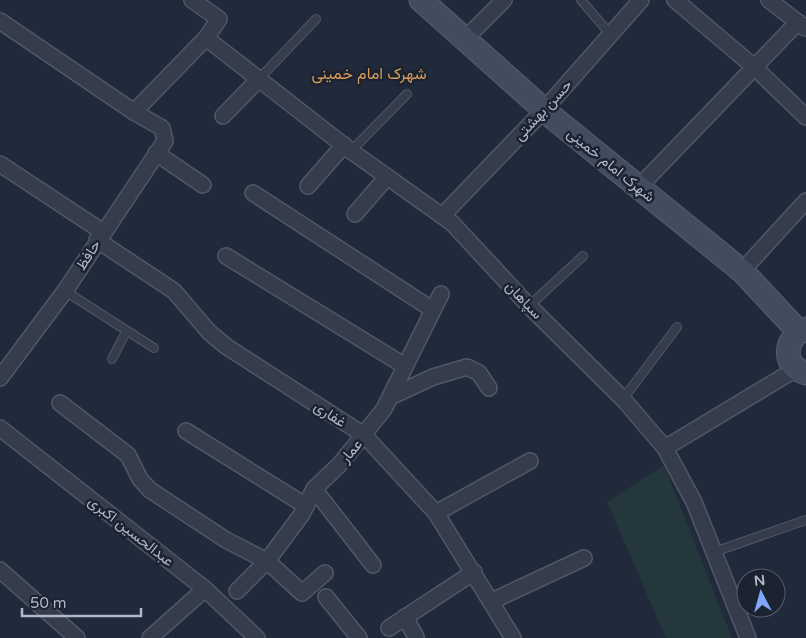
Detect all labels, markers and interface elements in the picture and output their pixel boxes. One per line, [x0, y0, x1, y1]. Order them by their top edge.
district label: شهرک امام خمینی [311, 64, 427, 84]
street label: حسن بهشتی [510, 76, 577, 145]
street label: شهرک امام خمینی [563, 124, 659, 207]
street label: حافظ [72, 237, 104, 273]
street label: سپاهان [501, 277, 546, 324]
street label: غفاری [310, 397, 350, 432]
street label: عمار [335, 435, 366, 467]
street label: عبدالحسین اکبری [84, 492, 178, 571]
north arrow [736, 568, 786, 618]
text: N [753, 572, 766, 590]
scale bar [22, 586, 141, 618]
text: 50 m [30, 594, 67, 612]

